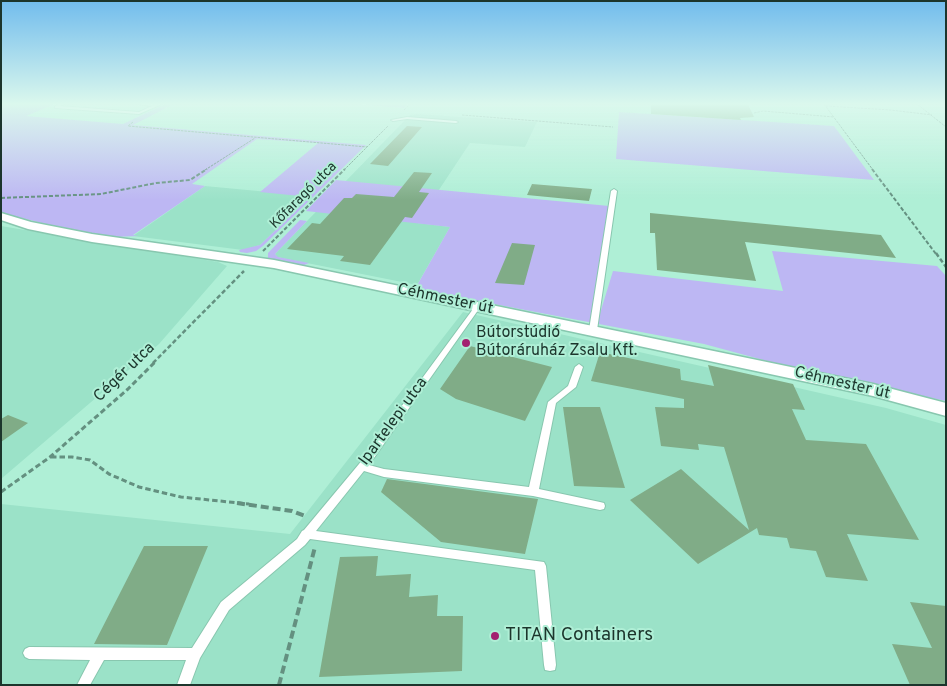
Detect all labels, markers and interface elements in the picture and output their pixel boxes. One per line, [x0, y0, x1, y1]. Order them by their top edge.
street label: Kőfaragó utca [267, 159, 341, 233]
street label: Céhmester út [395, 280, 495, 320]
place label: Bútorstúdió Bútoráruház Zsalu Kft. [476, 324, 637, 362]
marker: Bútorstúdió Bútoráruház Zsalu Kft. [460, 337, 472, 349]
street label: Cégér utca [90, 339, 160, 407]
street label: Céhmester út [792, 364, 892, 404]
street label: Ipartelepi utca [356, 374, 432, 470]
place label: TITAN Containers [505, 625, 653, 647]
marker: TITAN Containers [489, 630, 501, 642]

